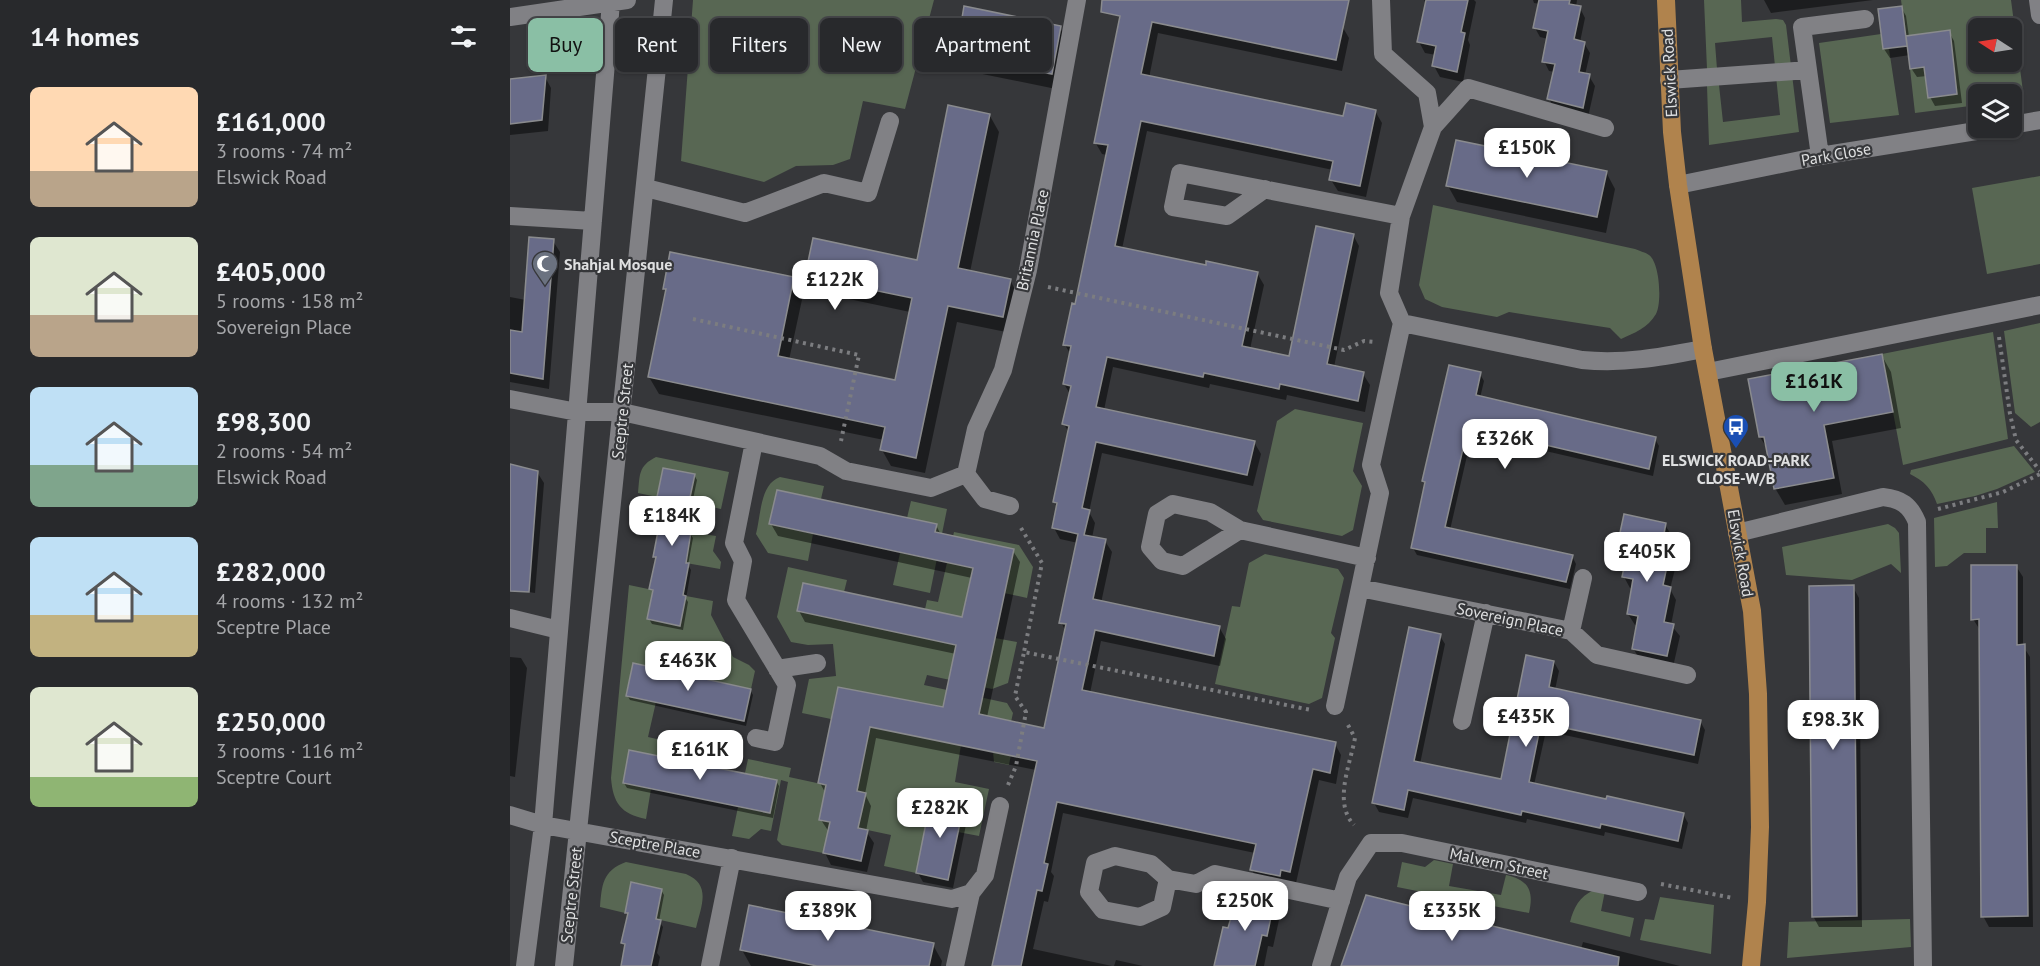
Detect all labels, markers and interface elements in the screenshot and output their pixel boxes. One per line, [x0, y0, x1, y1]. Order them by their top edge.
chip: Buy [528, 18, 603, 72]
chip: Rent [615, 18, 698, 72]
chip: Filters [710, 18, 808, 72]
chip: New [820, 18, 902, 72]
chip: Apartment [914, 18, 1052, 72]
north arrow [1968, 18, 2022, 72]
map controls [1968, 18, 2022, 138]
text: 14 homes [30, 20, 139, 53]
icon: filters [447, 20, 480, 53]
street label: Elswick Road [1657, 28, 1681, 118]
button: layers [1968, 84, 2022, 138]
text: £161,000 [216, 105, 326, 138]
icon: home [78, 111, 150, 183]
pin: £150K [1485, 128, 1569, 179]
text: £150K [1498, 134, 1556, 160]
text: 3 rooms · 74 m² [216, 138, 352, 164]
street label: Park Close [1800, 138, 1872, 170]
text: Elswick Road [216, 164, 327, 190]
street label: Britannia Place [1012, 188, 1052, 292]
mosque icon: Shahjal Mosque [530, 249, 560, 287]
place label: Shahjal Mosque [564, 254, 672, 274]
text: £405,000 [216, 255, 326, 288]
pin: £122K [793, 260, 877, 311]
icon: home [78, 261, 150, 333]
text: £122K [806, 266, 864, 292]
text: 5 rooms · 158 m² [216, 288, 363, 314]
text: Sovereign Place [216, 314, 352, 340]
street label: Sceptre Street [607, 362, 637, 460]
pin: £161K [1772, 362, 1856, 413]
text: £161K [1785, 368, 1843, 394]
text: £98,300 [216, 405, 311, 438]
icon: home [78, 411, 150, 483]
bus stop icon: ELSWICK ROAD-PARK CLOSE-W/B [1721, 412, 1751, 450]
pin: £326K [1463, 419, 1547, 470]
text: £326K [1476, 425, 1534, 451]
text: 2 rooms · 54 m² [216, 438, 352, 464]
place label: ELSWICK ROAD-PARK CLOSE-W/B [1662, 450, 1810, 488]
text: Elswick Road [216, 464, 327, 490]
pin: £184K [630, 496, 714, 547]
text: £184K [643, 502, 701, 528]
street label: Elswick Road [1723, 508, 1759, 598]
pin: £405K [1605, 532, 1689, 583]
text: £405K [1618, 538, 1676, 564]
text: £282,000 [216, 555, 326, 588]
icon: home [78, 561, 150, 633]
text: 4 rooms · 132 m² [216, 588, 363, 614]
street label: Sovereign Place [1455, 598, 1565, 640]
text: Sceptre Place [216, 614, 331, 640]
pin: £463K [646, 641, 730, 692]
text: £463K [659, 647, 717, 673]
pin: £435K [1484, 697, 1568, 748]
pin: £98.3K [1784, 700, 1882, 751]
text: £435K [1497, 703, 1555, 729]
text: £250,000 [216, 705, 326, 738]
text: £98.3K [1802, 706, 1864, 732]
icon: home [78, 711, 150, 783]
pin: £161K [658, 730, 742, 781]
text: £161K [671, 736, 729, 762]
text: 3 rooms · 116 m² [216, 738, 363, 764]
text: Sceptre Court [216, 764, 332, 790]
pin: £282K [898, 788, 982, 839]
text: £282K [911, 794, 969, 820]
street label: Sceptre Place [608, 826, 702, 862]
street label: Malvern Street [1448, 843, 1551, 883]
street label: Sceptre Street [556, 846, 586, 944]
pin: £250K [1203, 881, 1287, 932]
text: £250K [1216, 887, 1274, 913]
pin: £389K [786, 891, 870, 942]
pin: £335K [1410, 891, 1494, 942]
text: £389K [799, 897, 857, 923]
text: £335K [1423, 897, 1481, 923]

